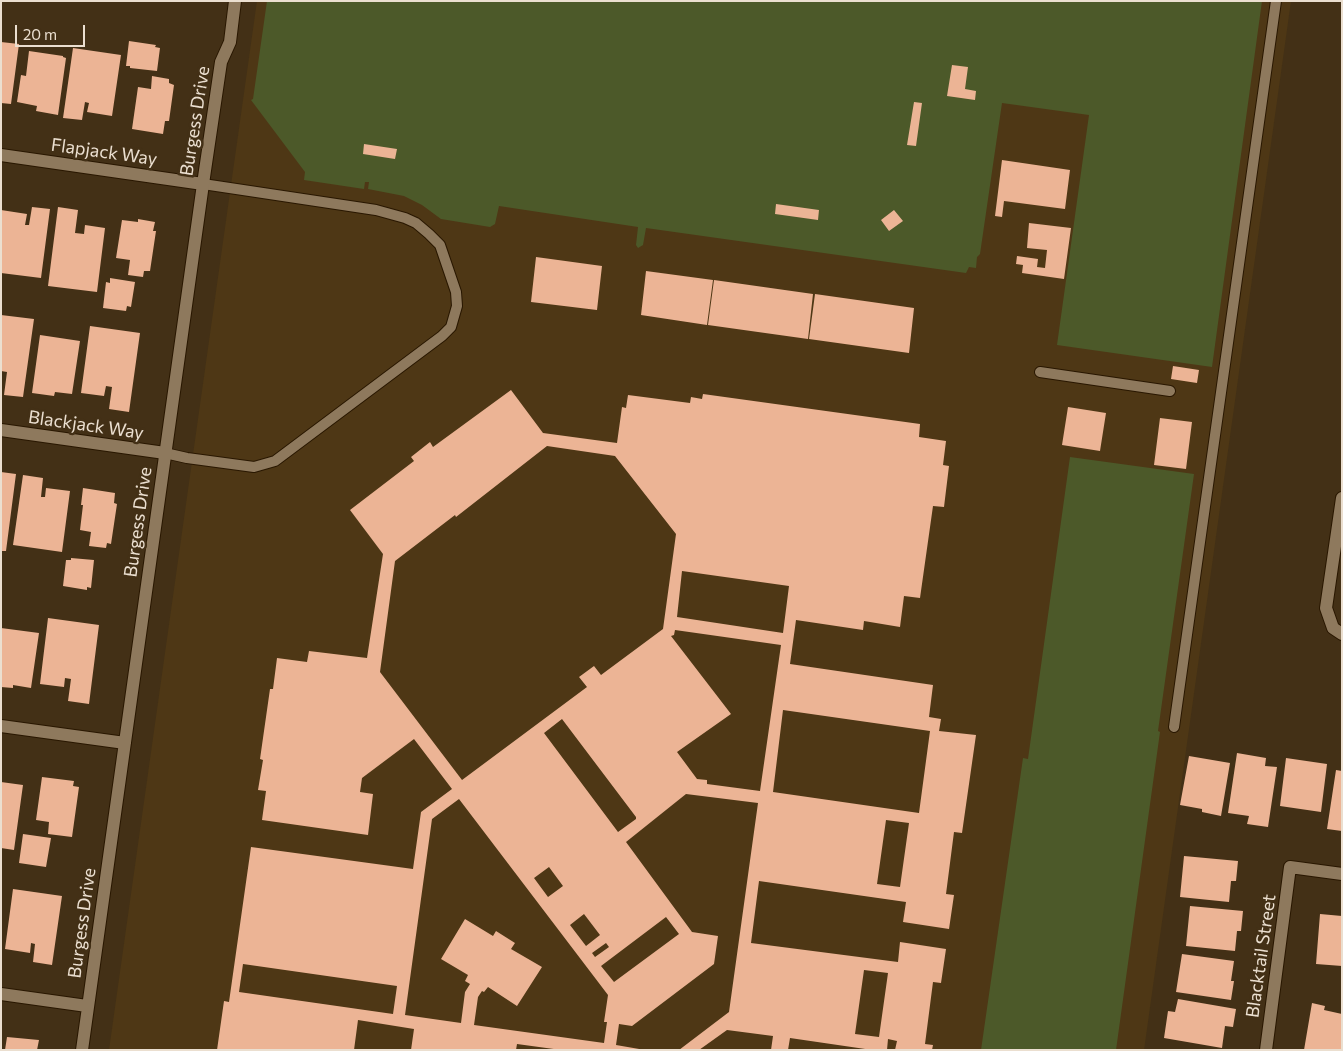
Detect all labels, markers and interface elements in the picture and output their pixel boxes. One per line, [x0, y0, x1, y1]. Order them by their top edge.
scale bar [18, 15, 88, 47]
text: 20 m [23, 25, 57, 43]
street label: Burgess Drive [176, 64, 214, 178]
street label: Flapjack Way [50, 134, 158, 170]
street label: Blackjack Way [27, 406, 145, 444]
street label: Burgess Drive [120, 465, 156, 579]
street label: Burgess Drive [64, 866, 100, 980]
street label: Blacktail Street [1242, 893, 1280, 1019]

